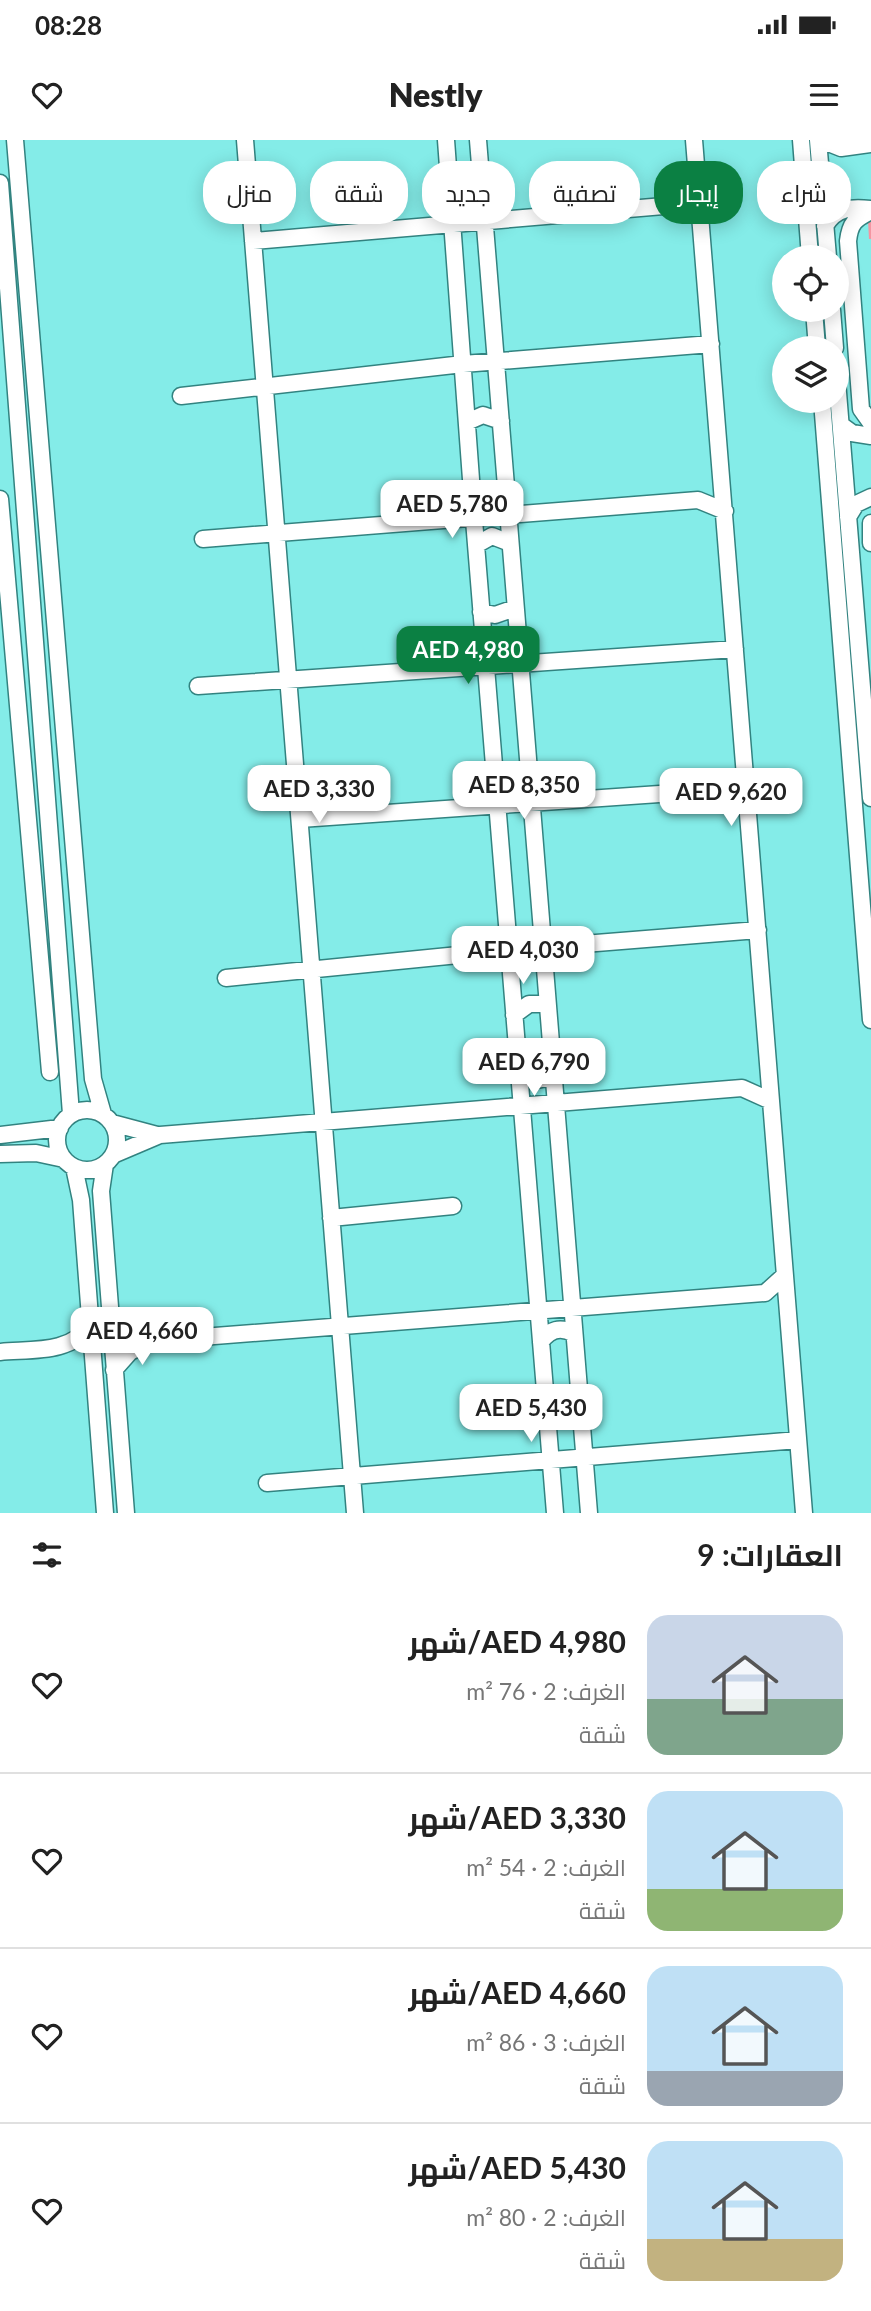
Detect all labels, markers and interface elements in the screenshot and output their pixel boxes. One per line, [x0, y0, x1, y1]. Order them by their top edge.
text: 08:28 [35, 9, 102, 41]
text: Nestly [389, 75, 482, 114]
icon: heart [28, 76, 66, 114]
icon: menu [805, 76, 843, 114]
chip: منزل [203, 161, 296, 224]
chip: شقة [310, 161, 408, 224]
chip: جديد [422, 161, 515, 224]
chip: تصفية [529, 161, 640, 224]
chip: إيجار [654, 161, 743, 224]
chip: شراء [757, 161, 851, 224]
map controls [772, 245, 849, 413]
button: locate [772, 245, 849, 322]
button: layers [772, 336, 849, 413]
pin: AED 5,780 [372, 480, 532, 540]
text: AED 5,780 [396, 489, 508, 517]
pin: AED 4,980 [388, 626, 548, 686]
text: AED 4,980 [412, 635, 524, 663]
pin: AED 8,350 [444, 762, 604, 821]
pin: AED 3,330 [239, 766, 399, 825]
pin: AED 9,620 [651, 768, 811, 828]
text: AED 8,350 [468, 770, 580, 798]
text: AED 3,330 [263, 774, 375, 802]
text: AED 9,620 [675, 777, 787, 805]
pin: AED 4,030 [443, 926, 603, 986]
text: AED 4,030 [467, 935, 579, 963]
pin: AED 6,790 [454, 1038, 614, 1098]
text: AED 6,790 [478, 1047, 590, 1075]
pin: AED 4,660 [62, 1308, 222, 1367]
text: AED 4,660 [86, 1316, 198, 1344]
pin: AED 5,430 [451, 1384, 611, 1444]
text: AED 5,430 [475, 1393, 587, 1421]
icon: filters [28, 1536, 66, 1574]
text: العقارات: 9 [697, 1536, 843, 1572]
text: AED 4,980/شهر [409, 1623, 626, 1659]
icon: home [703, 1643, 787, 1727]
icon: heart [28, 1666, 66, 1704]
text: الغرف: 2 · 76 m² [466, 1677, 626, 1705]
text: شقة [579, 1720, 626, 1748]
text: AED 3,330/شهر [409, 1799, 626, 1835]
icon: home [703, 1819, 787, 1903]
icon: heart [28, 1842, 66, 1880]
text: الغرف: 2 · 54 m² [466, 1853, 626, 1881]
text: شقة [579, 1896, 626, 1924]
text: AED 4,660/شهر [409, 1974, 626, 2010]
icon: home [703, 1994, 787, 2078]
icon: heart [28, 2017, 66, 2055]
text: الغرف: 3 · 86 m² [466, 2028, 626, 2056]
text: شقة [579, 2071, 626, 2099]
text: AED 5,430/شهر [409, 2149, 626, 2185]
icon: home [703, 2169, 787, 2253]
icon: heart [28, 2192, 66, 2230]
text: الغرف: 2 · 80 m² [466, 2203, 626, 2231]
text: شقة [579, 2246, 626, 2274]

